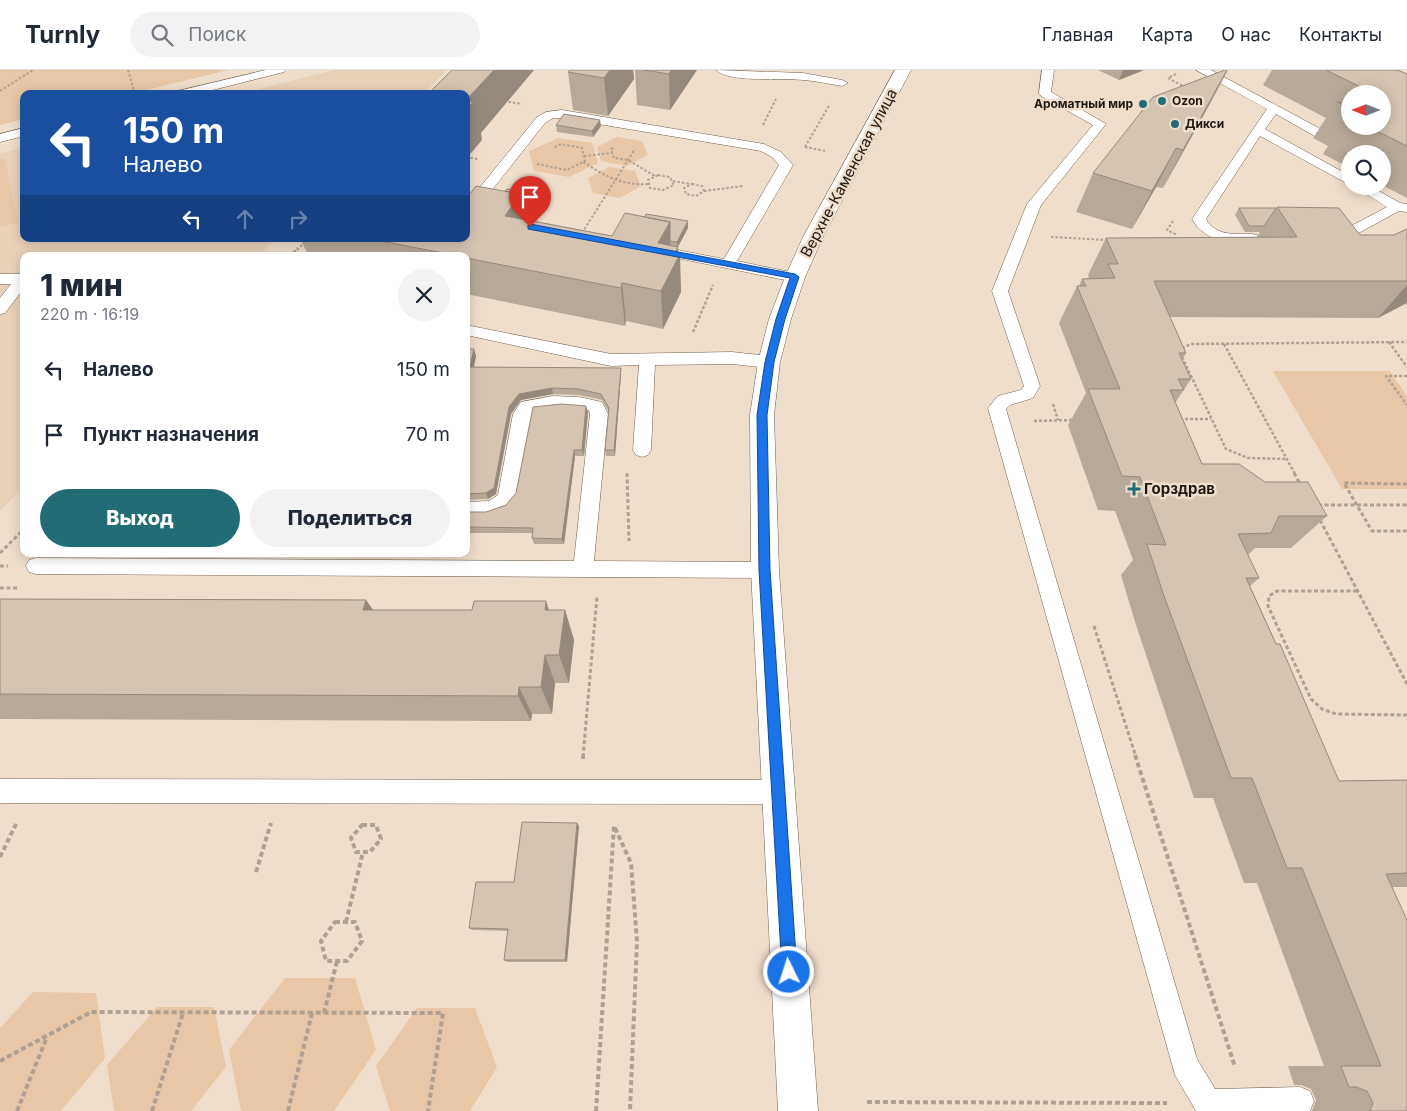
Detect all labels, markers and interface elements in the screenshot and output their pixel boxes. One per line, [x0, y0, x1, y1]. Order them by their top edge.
search box [130, 12, 480, 57]
text: Turnly [25, 20, 100, 49]
icon: search [148, 21, 176, 49]
text: Поиск [188, 23, 246, 46]
text: Главная [1042, 24, 1113, 45]
text: Карта [1141, 24, 1193, 45]
text: О нас [1221, 24, 1271, 45]
text: Контакты [1299, 24, 1382, 45]
street label: Верхне-Каменская улица [796, 85, 901, 260]
north arrow [1341, 85, 1391, 135]
map controls [1341, 85, 1391, 195]
place label: Ozon [1172, 93, 1203, 108]
marker: Ozon [1156, 95, 1168, 107]
place label: Ароматный мир [1034, 96, 1133, 111]
marker: Ароматный мир [1137, 98, 1149, 110]
text: 150 m [123, 109, 224, 151]
icon: left [40, 110, 105, 175]
place label: Дикси [1185, 116, 1224, 131]
marker: Дикси [1169, 118, 1181, 130]
button: search [1341, 145, 1391, 195]
text: Налево [123, 151, 203, 177]
pin [509, 176, 551, 227]
icon: arrive [516, 183, 544, 211]
icon: left [178, 205, 206, 233]
icon: ahead [231, 205, 259, 233]
icon: right [284, 205, 312, 233]
text: 1 мин [40, 267, 123, 303]
button: close [398, 269, 450, 321]
text: 220 m · 16:19 [40, 304, 139, 324]
icon: left [40, 356, 68, 384]
text: Налево [83, 358, 154, 381]
text: 150 m [397, 358, 450, 381]
icon: arrive [40, 421, 68, 449]
text: Пункт назначения [83, 423, 259, 446]
text: 70 m [406, 423, 450, 446]
place label: Горздрав [1144, 479, 1215, 498]
marker: Горздрав [1128, 483, 1140, 495]
button: Выход [40, 489, 240, 547]
button: Поделиться [250, 489, 450, 547]
position arrow [762, 945, 814, 997]

